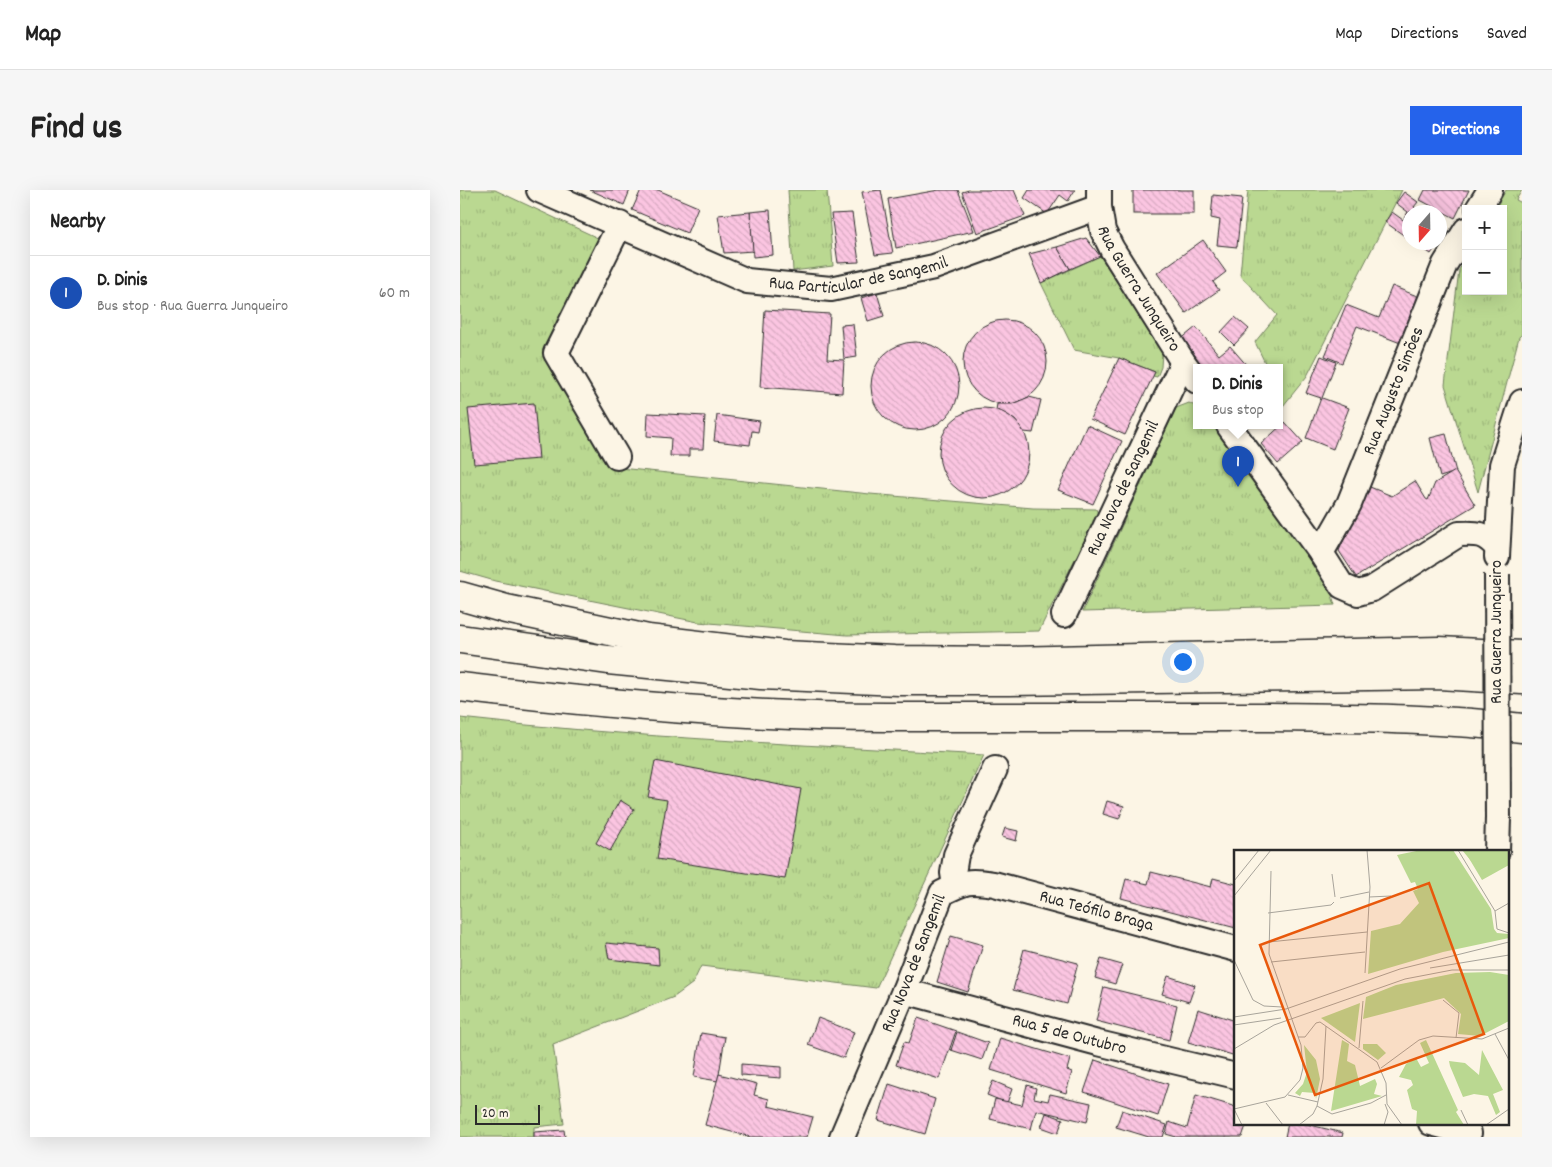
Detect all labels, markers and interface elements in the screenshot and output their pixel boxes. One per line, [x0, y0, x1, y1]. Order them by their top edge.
text: Map [25, 18, 61, 52]
text: Map [1335, 22, 1362, 47]
text: Directions [1390, 22, 1459, 47]
text: Saved [1487, 22, 1527, 47]
text: Find us [30, 105, 122, 155]
button: Directions [1410, 106, 1522, 155]
north arrow [1402, 205, 1447, 250]
map controls [1462, 205, 1507, 295]
button: + [1462, 205, 1507, 250]
text: Nearby [50, 208, 105, 238]
street label: Rua Guerra Junqueiro [1090, 225, 1186, 357]
street label: Rua Particular de Sangemil [768, 250, 952, 301]
button: − [1462, 250, 1507, 295]
text: D. Dinis [97, 268, 148, 295]
text: 1 [64, 282, 68, 305]
text: 60 m [379, 282, 410, 305]
text: Bus stop · Rua Guerra Junqueiro [97, 295, 288, 318]
street label: Rua Augusto Simões [1357, 323, 1431, 459]
popup [1193, 364, 1283, 429]
text: D. Dinis [1212, 372, 1263, 399]
text: Bus stop [1212, 399, 1264, 422]
street label: Rua Nova de Sangemil [1081, 416, 1167, 560]
pin: 1 [1222, 446, 1254, 487]
street label: Rua Guerra Junqueiro [1485, 560, 1510, 704]
your location [1170, 649, 1196, 675]
inset map [1234, 850, 1510, 1124]
street label: Rua Teófilo Braga [1037, 884, 1157, 939]
street label: Rua Nova de Sangemil [875, 890, 953, 1037]
street label: Rua 5 de Outubro [1009, 1008, 1129, 1062]
scale bar [475, 1102, 540, 1125]
text: 20 m [482, 1104, 509, 1124]

